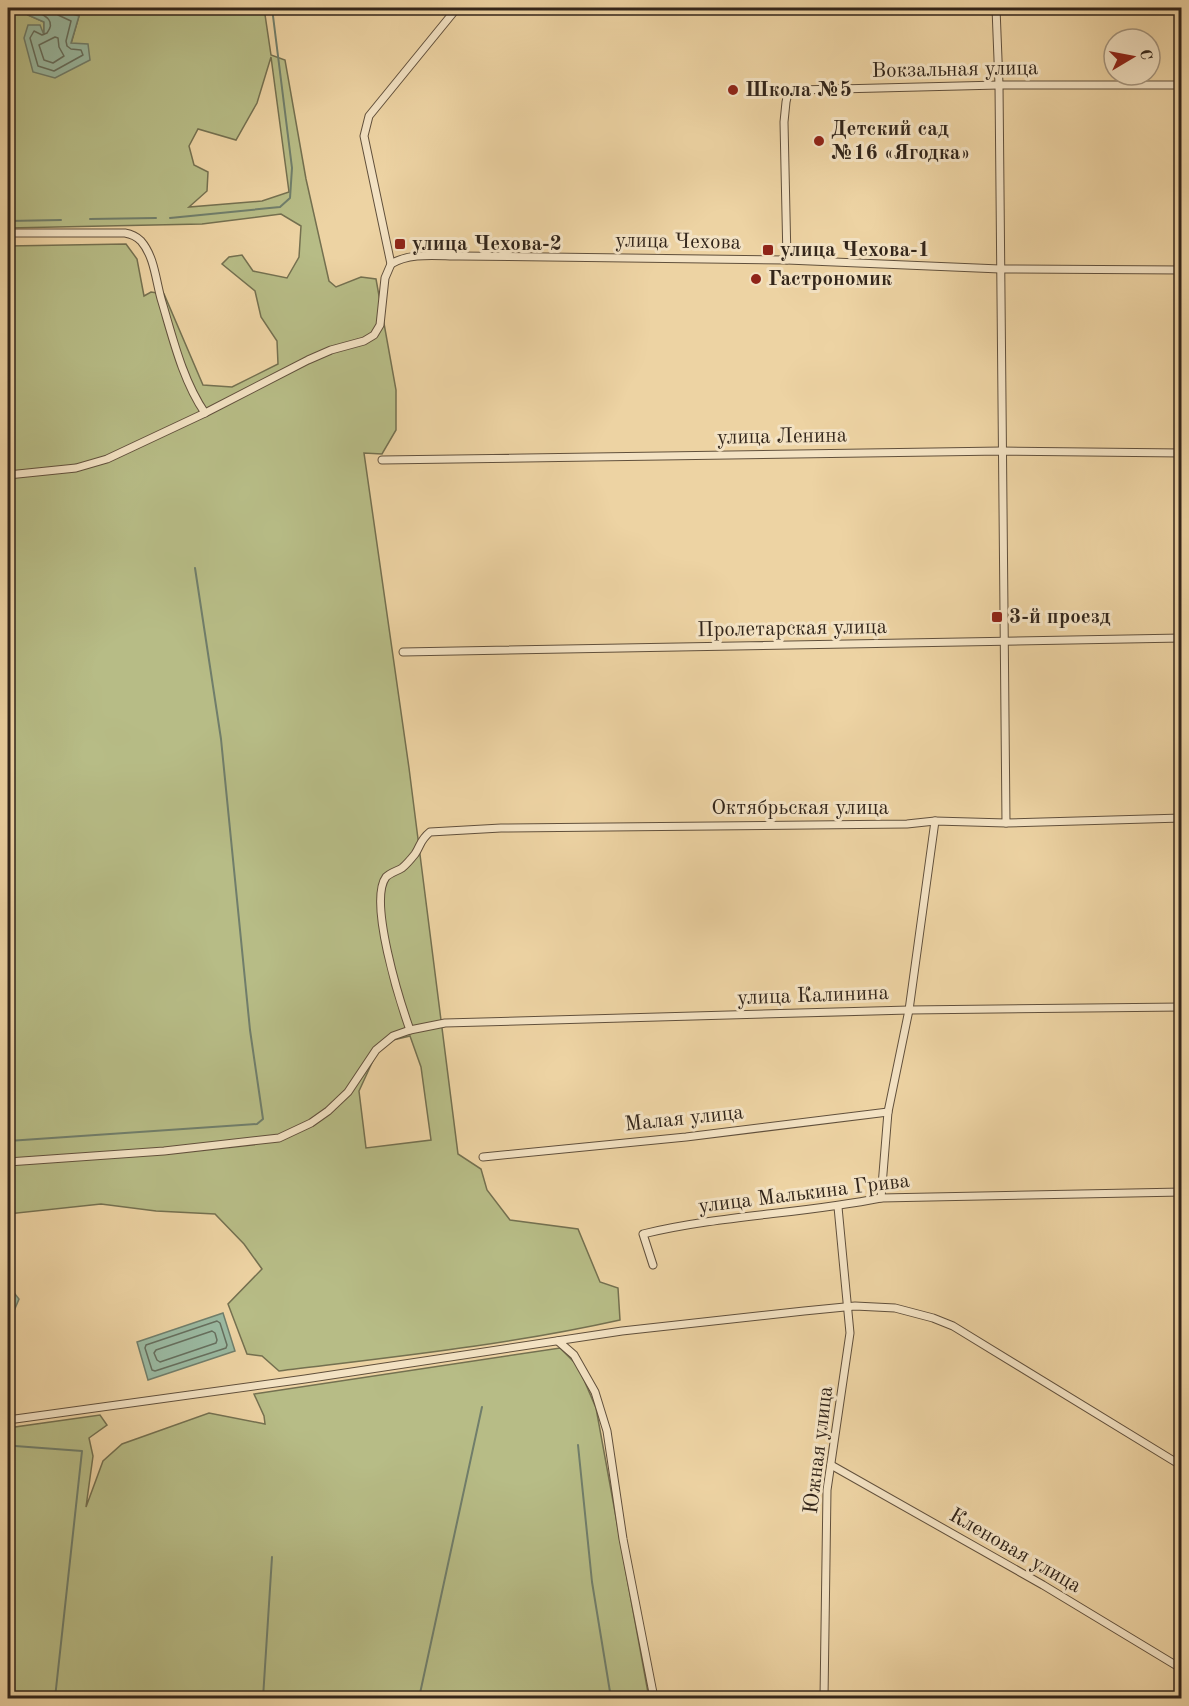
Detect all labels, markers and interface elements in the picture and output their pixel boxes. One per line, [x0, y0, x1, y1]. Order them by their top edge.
north arrow [1102, 27, 1162, 87]
text: С [1136, 48, 1154, 61]
street label: Вокзальная улица [872, 58, 1038, 82]
place label: Школа №5 [745, 80, 852, 101]
marker: Школа №5 [726, 83, 740, 97]
place label: Детский сад №16 «Ягодка» [831, 119, 971, 164]
marker: Детский сад №16 «Ягодка» [812, 134, 826, 148]
street label: улица Чехова [615, 230, 741, 254]
place label: улица Чехова-2 [412, 234, 562, 255]
marker: улица Чехова-2 [393, 237, 407, 251]
place label: улица Чехова-1 [780, 240, 930, 261]
marker: улица Чехова-1 [761, 243, 775, 257]
place label: Гастрономик [768, 269, 892, 290]
marker: Гастрономик [749, 272, 763, 286]
street label: улица Ленина [717, 425, 847, 449]
place label: 3-й проезд [1009, 607, 1111, 628]
marker: 3-й проезд [990, 610, 1004, 624]
street label: Пролетарская улица [697, 617, 887, 641]
street label: Октябрьская улица [711, 798, 889, 819]
street label: улица Калинина [737, 983, 889, 1009]
street label: Малая улица [624, 1102, 744, 1136]
street label: улица Малькина Грива [697, 1171, 911, 1217]
street label: Южная улица [801, 1385, 837, 1515]
street label: Кленовая улица [945, 1505, 1085, 1597]

